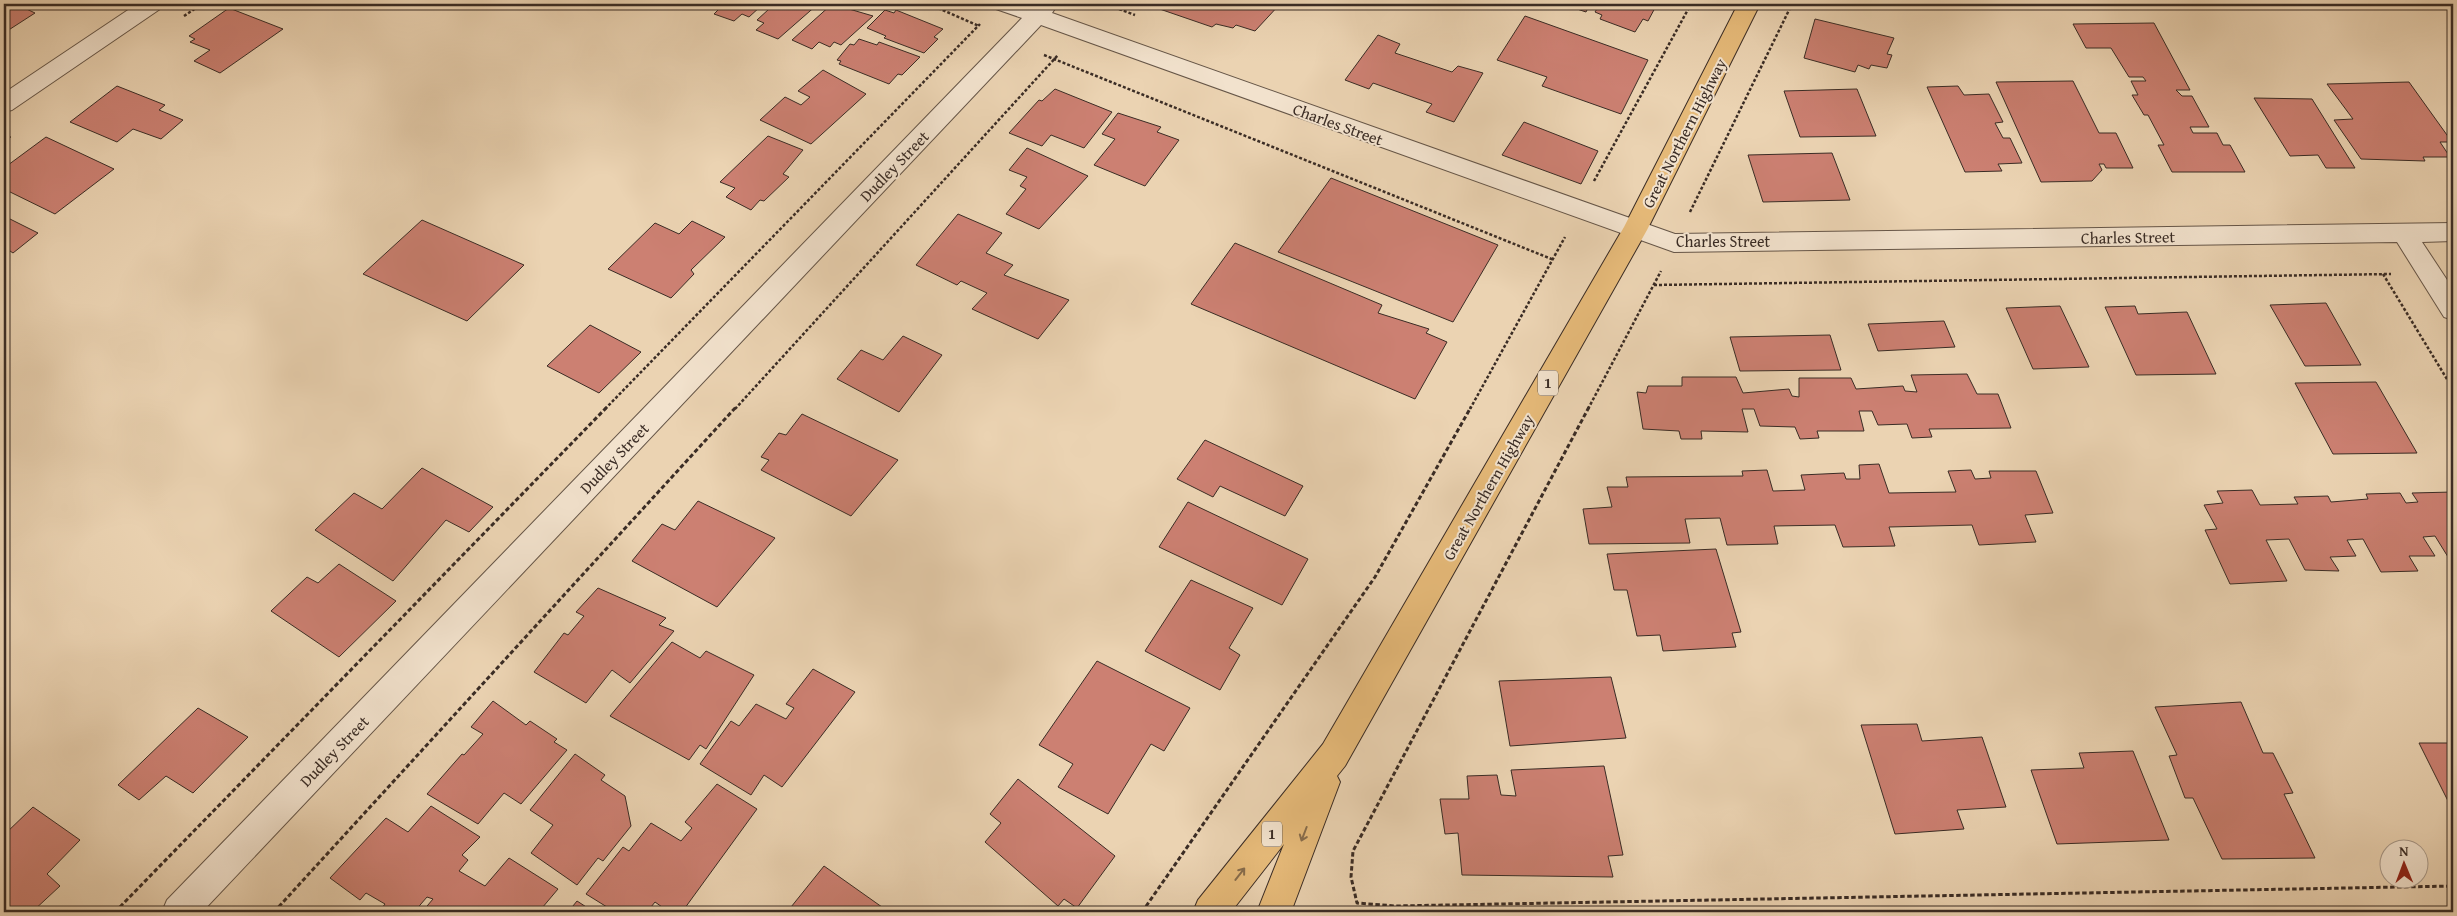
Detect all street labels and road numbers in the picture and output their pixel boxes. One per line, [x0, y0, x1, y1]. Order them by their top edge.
street label: Great Northern Highway [1636, 54, 1732, 212]
street label: Charles Street [1290, 97, 1387, 152]
street label: Dudley Street [854, 125, 934, 207]
street label: Charles Street [2081, 224, 2176, 250]
street label: Charles Street [1676, 229, 1770, 253]
road number: 1 [1538, 370, 1558, 396]
street label: Great Northern Highway [1436, 409, 1540, 565]
street label: Dudley Street [574, 417, 654, 499]
street label: Dudley Street [294, 710, 374, 792]
road number: 1 [1262, 822, 1282, 846]

